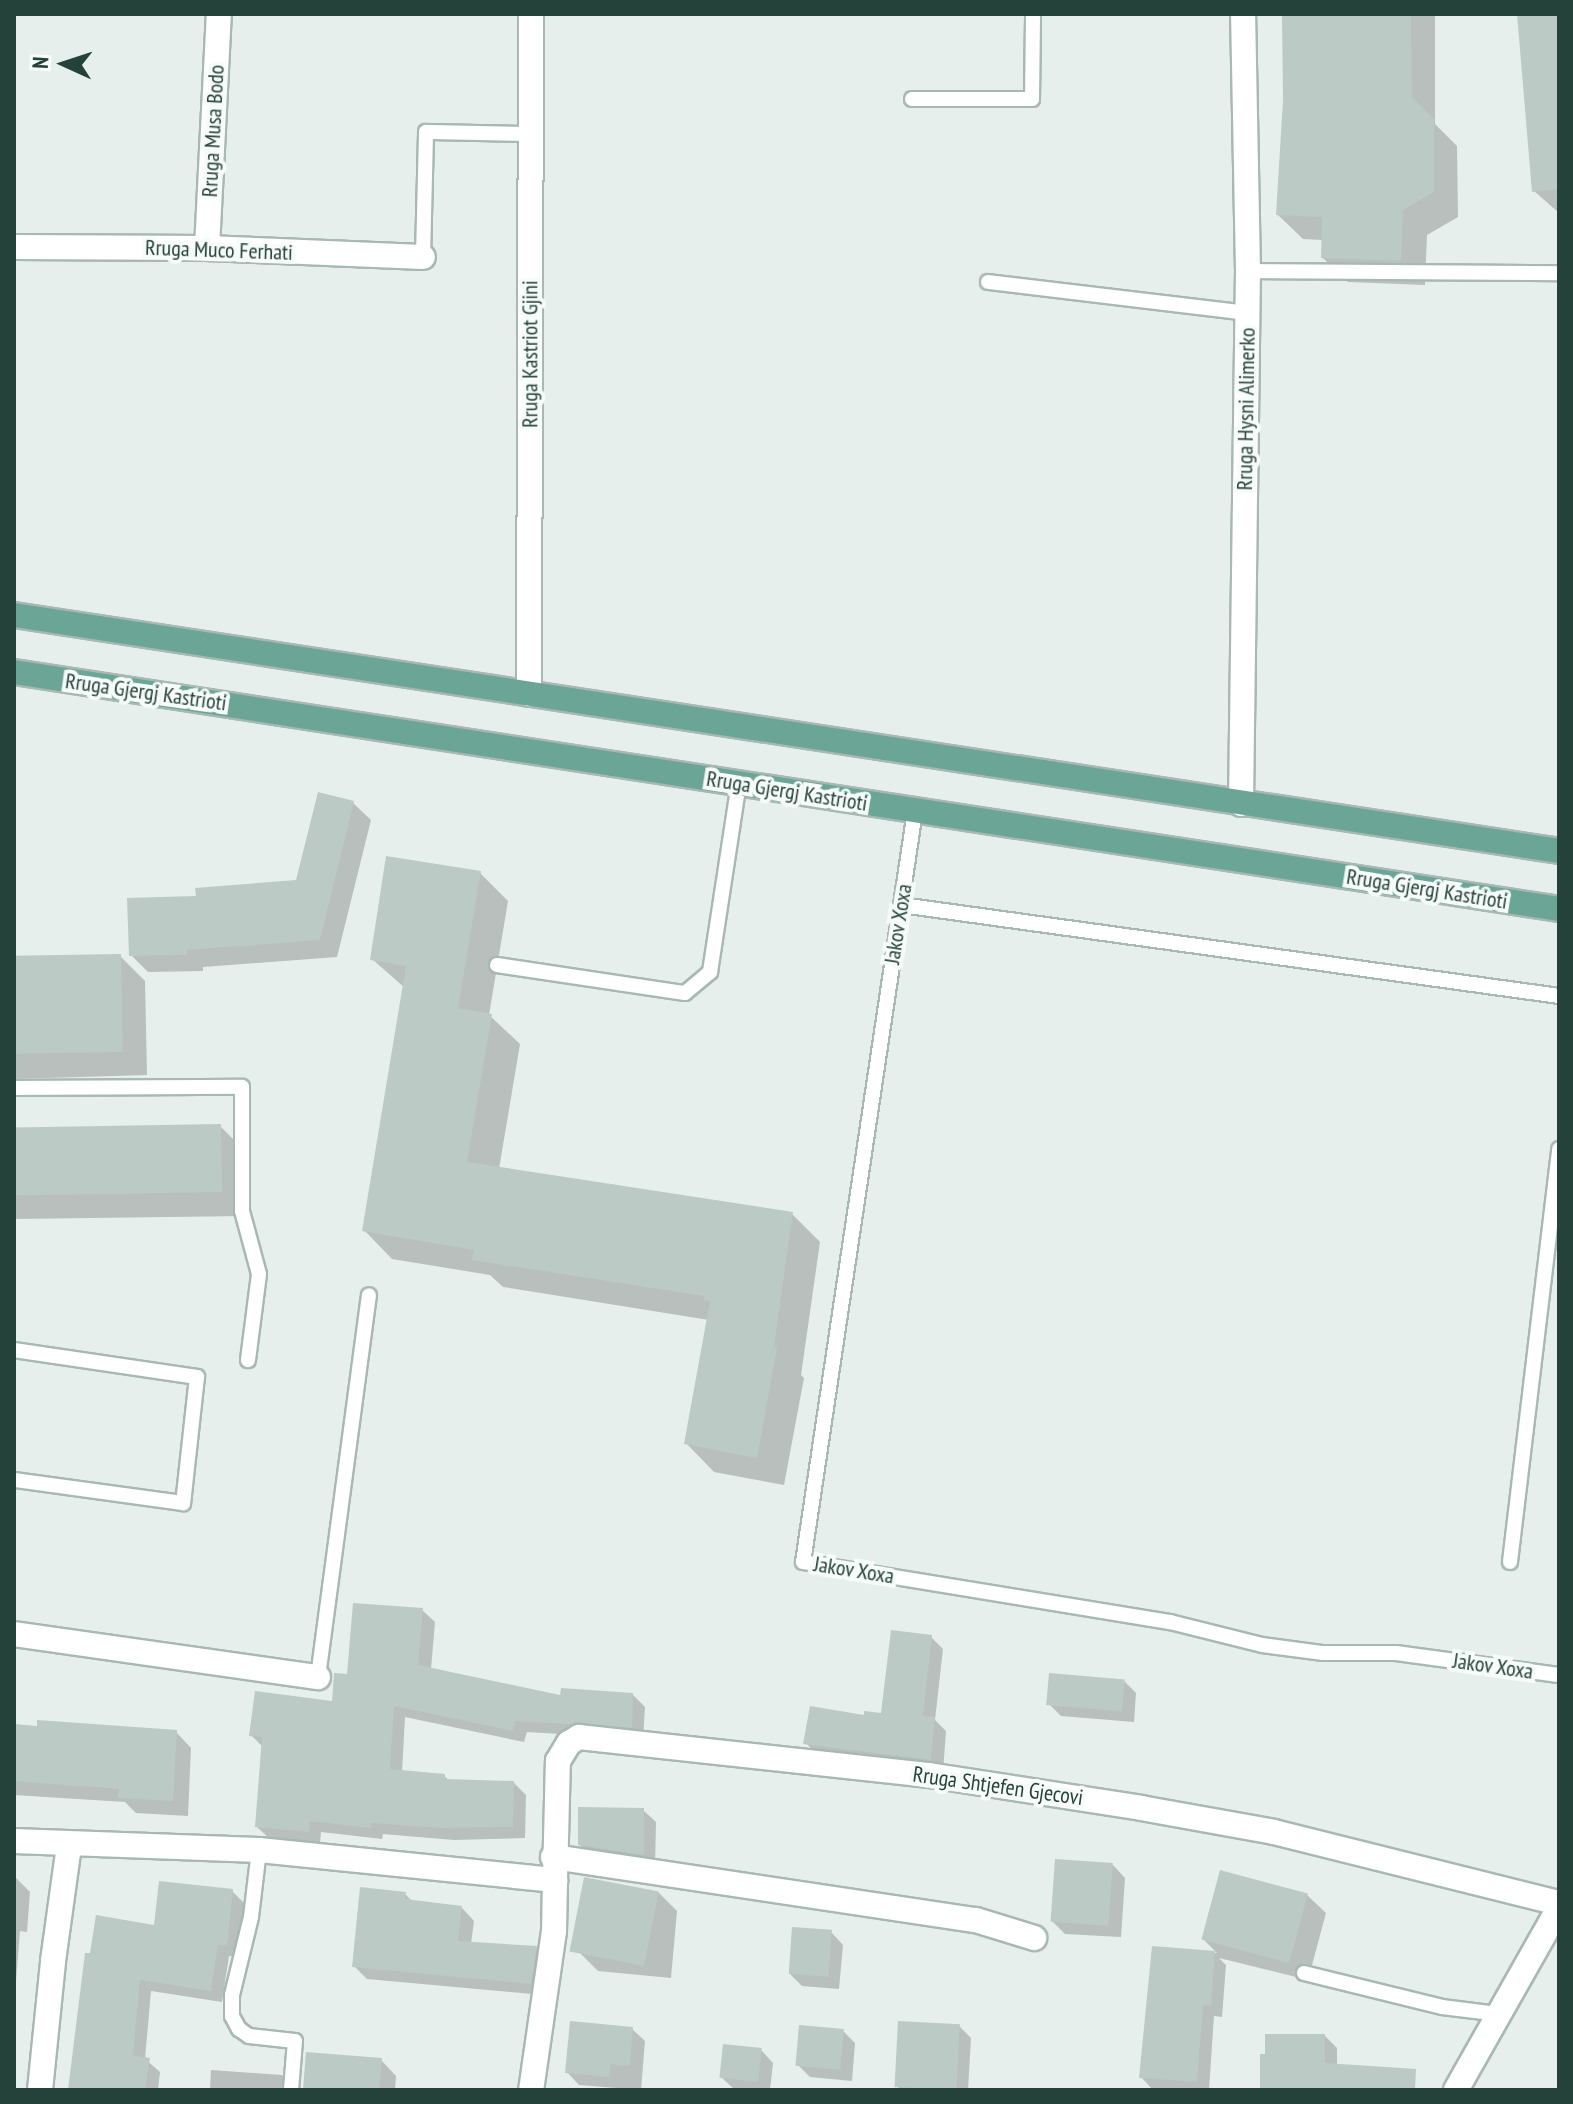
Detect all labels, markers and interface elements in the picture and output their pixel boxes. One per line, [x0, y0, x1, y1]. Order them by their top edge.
north arrow [24, 24, 104, 104]
text: N [26, 56, 54, 69]
street label: Rruga Musa Bodo [196, 64, 230, 198]
street label: Rruga Muco Ferhati [145, 234, 293, 266]
street label: Rruga Kastriot Gjini [517, 280, 543, 428]
street label: Rruga Hysni Alimerko [1231, 327, 1261, 491]
street label: Rruga Gjergj Kastrioti [64, 668, 228, 716]
street label: Rruga Gjergj Kastrioti [705, 765, 869, 817]
street label: Rruga Gjergj Kastrioti [1345, 863, 1509, 915]
street label: Jakov Xoxa [879, 881, 917, 967]
street label: Jakov Xoxa [811, 1551, 897, 1589]
street label: Jakov Xoxa [1451, 1647, 1535, 1685]
street label: Rruga Shtjefen Gjecovi [911, 1761, 1085, 1811]

